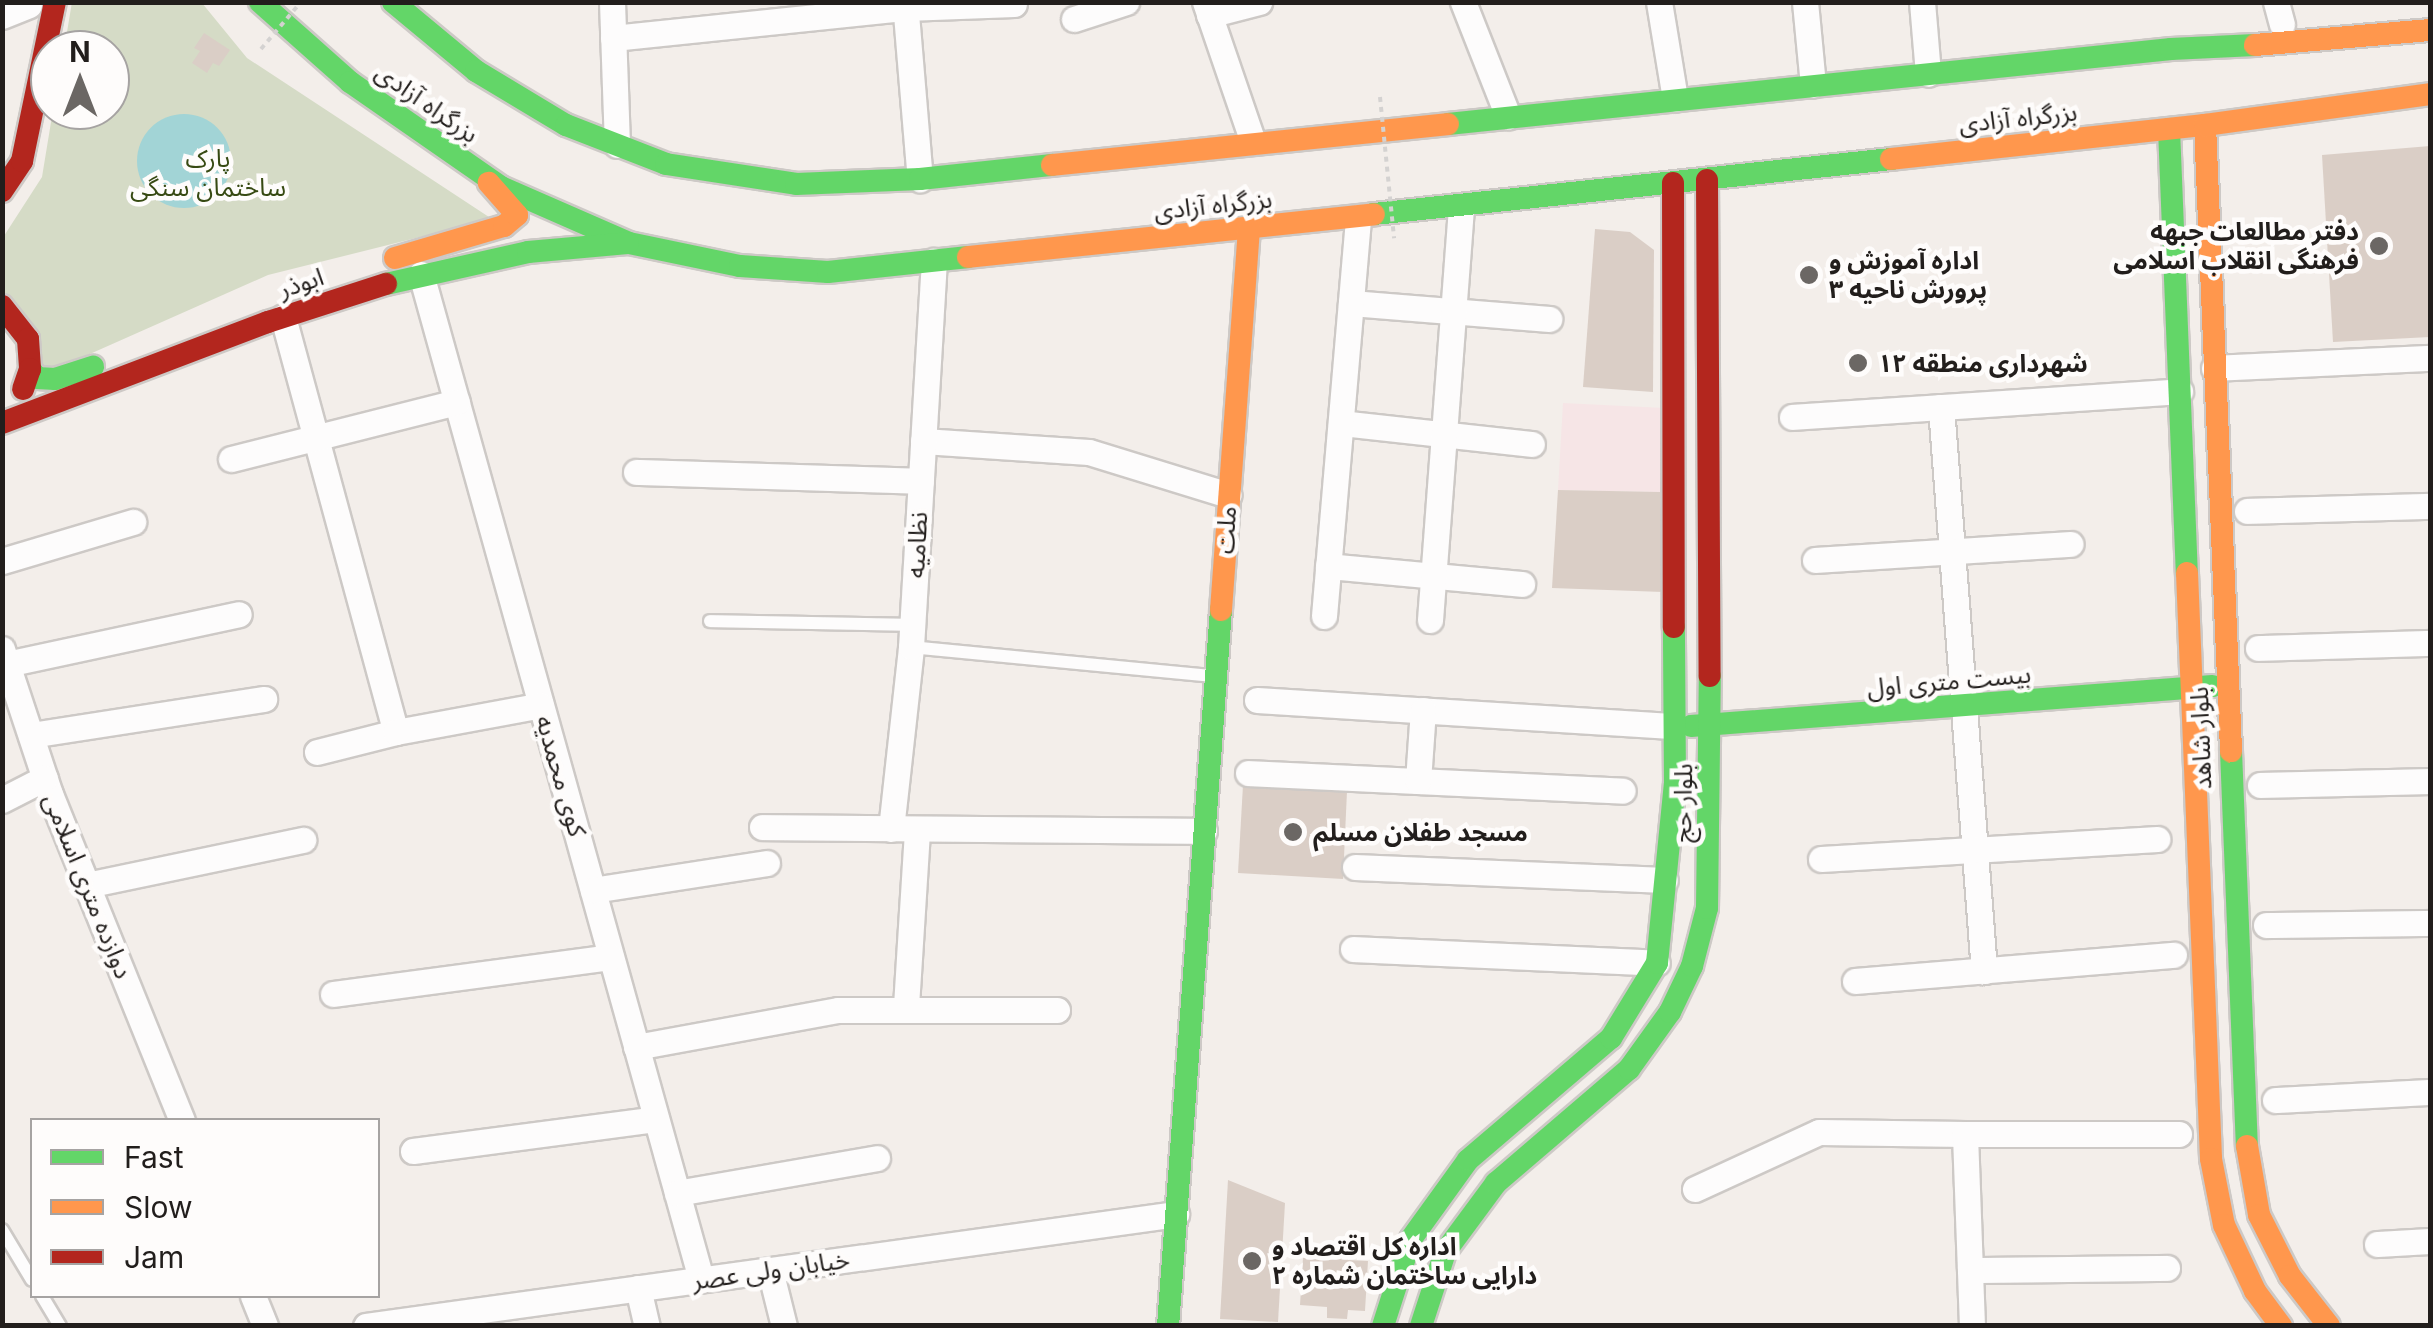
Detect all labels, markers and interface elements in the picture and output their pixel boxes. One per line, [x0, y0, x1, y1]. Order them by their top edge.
north arrow [30, 30, 130, 130]
text: N [69, 35, 91, 69]
street label: بزرگراه آزادی [370, 57, 484, 149]
street label: بزرگراه آزادی [1957, 97, 2079, 139]
park label: پارک ساختمان سنگی [130, 144, 286, 203]
street label: بزرگراه آزادی [1152, 184, 1274, 226]
place label: دفتر مطالعات جبهه فرهنگی انقلاب اسلامی [2113, 217, 2359, 276]
marker: دفتر مطالعات جبهه فرهنگی انقلاب اسلامی [2368, 235, 2390, 257]
place label: اداره آموزش و پرورش ناحیه ۳ [1829, 246, 1987, 305]
street label: ابوذر [275, 262, 327, 304]
marker: اداره آموزش و پرورش ناحیه ۳ [1798, 264, 1820, 286]
place label: شهرداری منطقه ۱۲ [1878, 348, 2088, 378]
marker: شهرداری منطقه ۱۲ [1847, 352, 1869, 374]
street label: ملت [1209, 505, 1243, 555]
street label: نظامیه [900, 511, 934, 579]
street label: بیست متری اول [1866, 659, 2032, 703]
street label: بلوار شاهد [2184, 686, 2218, 790]
street label: کوی محمدیه [529, 712, 593, 840]
street label: بلوار حج [1667, 763, 1699, 843]
street label: دوازده متری اسلامی [37, 789, 139, 983]
place label: مسجد طفلان مسلم [1313, 817, 1528, 847]
marker: مسجد طفلان مسلم [1282, 821, 1304, 843]
legend [30, 1118, 380, 1298]
text: Fast [124, 1139, 183, 1175]
text: Slow [124, 1189, 193, 1225]
place label: اداره کل اقتصاد و دارایی ساختمان شماره ۲ [1272, 1232, 1537, 1291]
text: Jam [124, 1239, 184, 1275]
street label: خیابان ولی عصر [690, 1244, 852, 1296]
marker: اداره کل اقتصاد و دارایی ساختمان شماره ۲ [1241, 1250, 1263, 1272]

